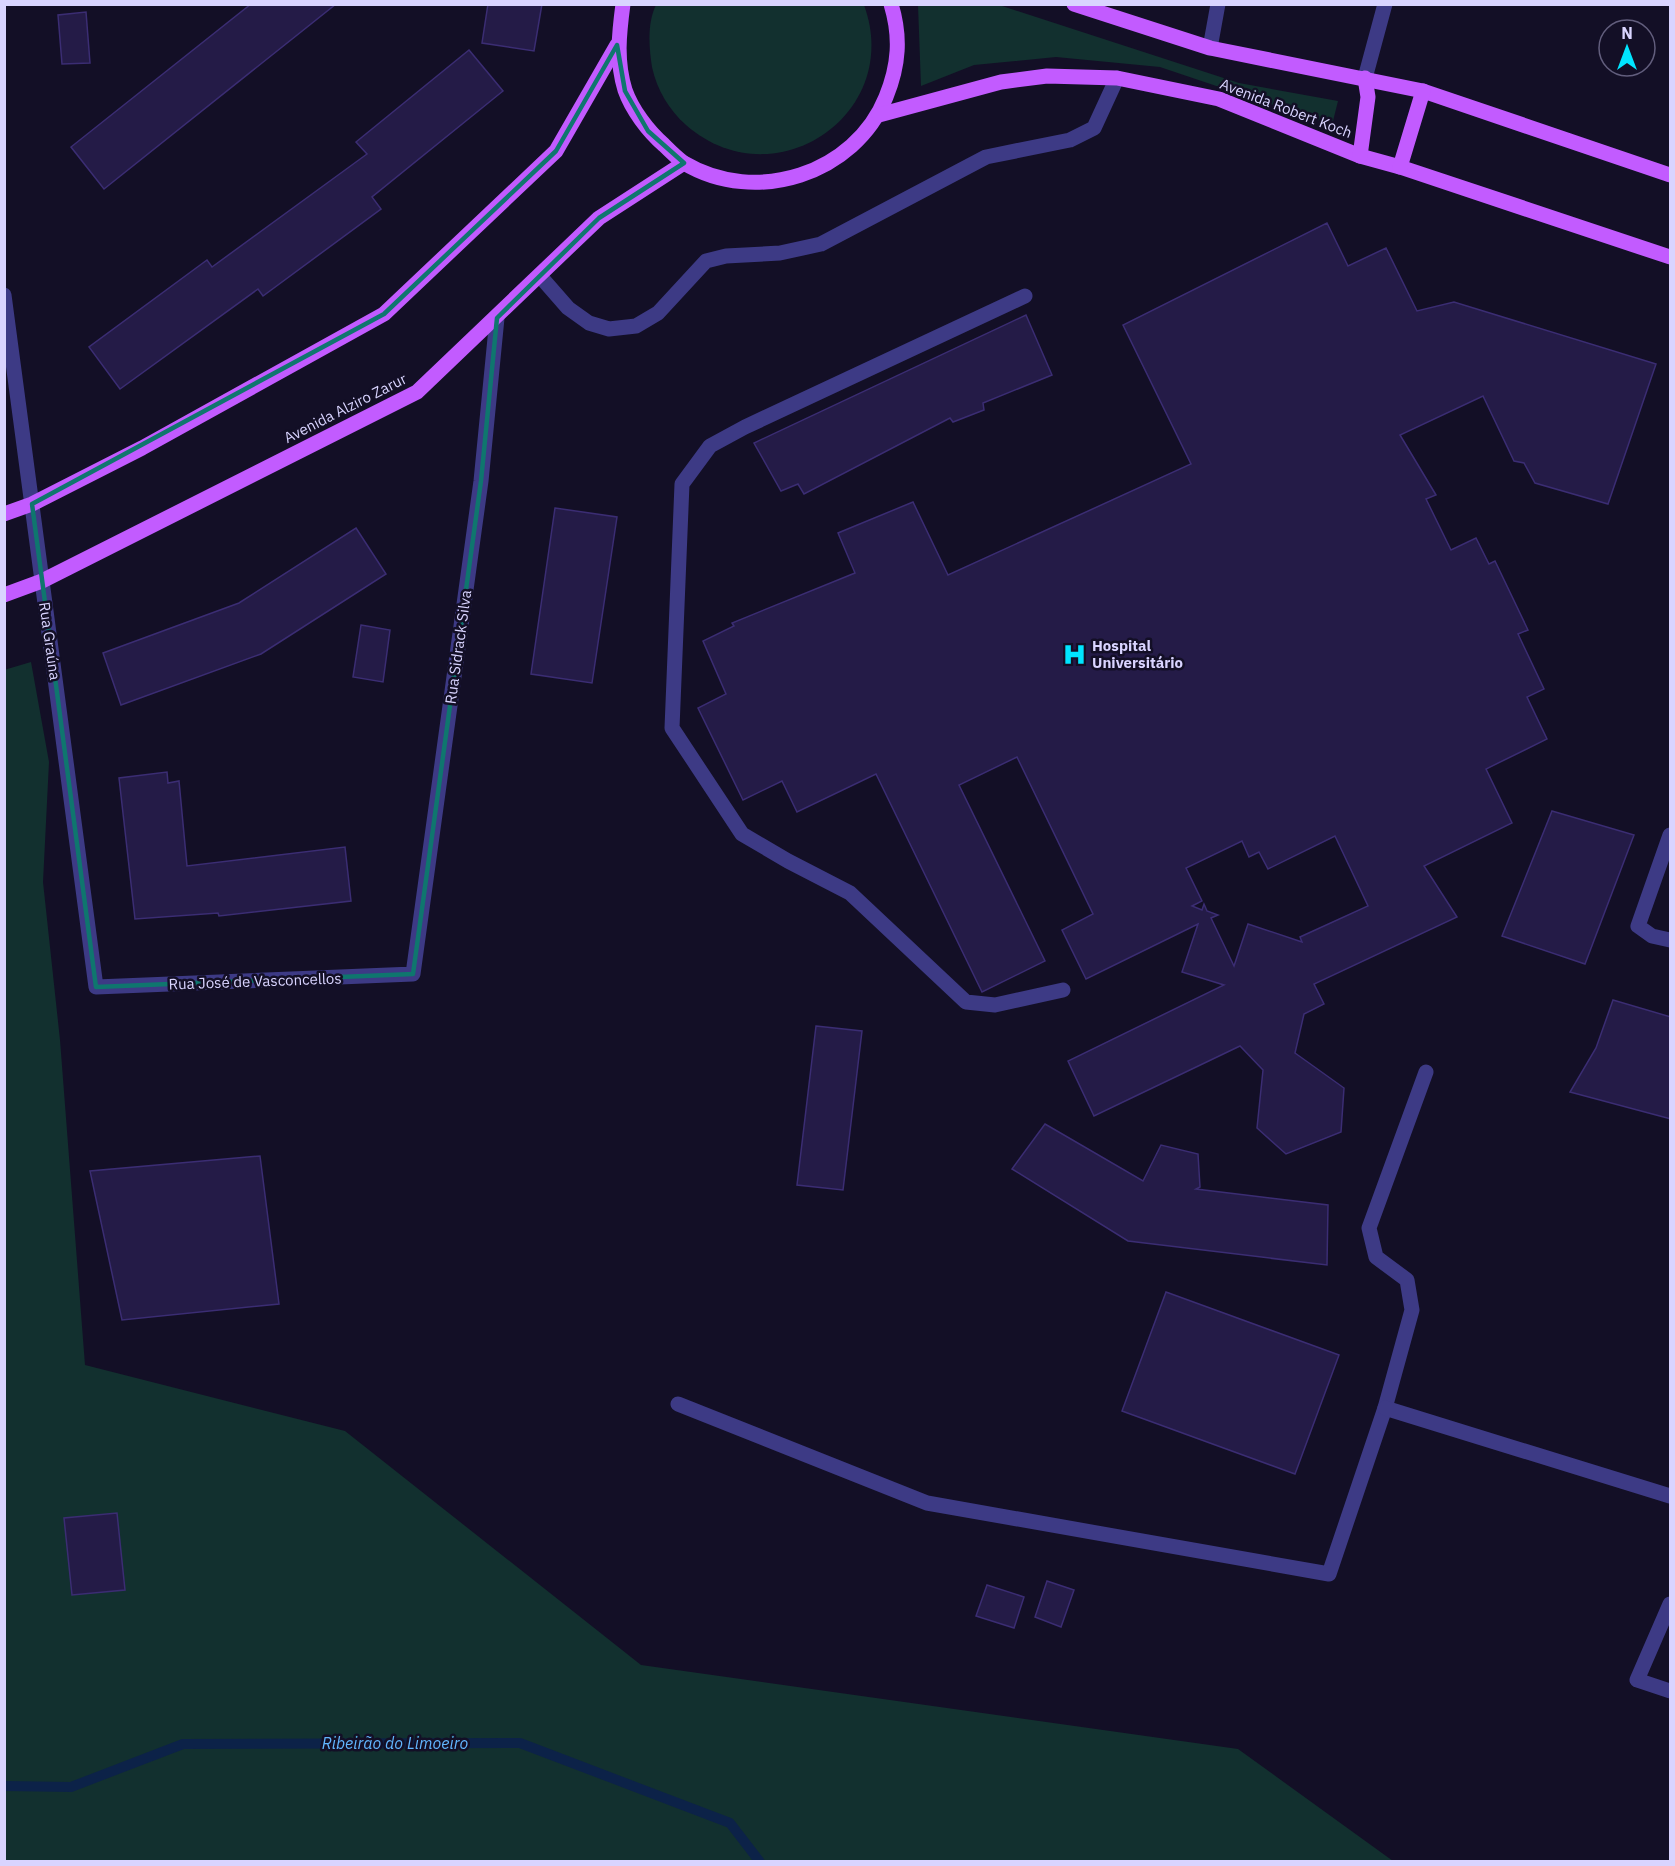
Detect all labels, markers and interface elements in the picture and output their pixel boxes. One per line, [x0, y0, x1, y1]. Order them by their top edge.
north arrow [1597, 18, 1657, 78]
text: N [1621, 23, 1633, 43]
street label: Avenida Robert Koch [1217, 74, 1355, 142]
street label: Avenida Alziro Zarur [280, 369, 410, 447]
street label: Rua Sidrack Silva [441, 589, 475, 705]
street label: Rua Graúna [35, 601, 65, 681]
place label: Hospital Universitário [1092, 636, 1183, 672]
hospital icon: Hospital Universitário [1061, 641, 1087, 667]
street label: Rua José de Vasconcellos [168, 968, 342, 994]
water label: Ribeirão do Limoeiro [322, 1733, 469, 1753]

